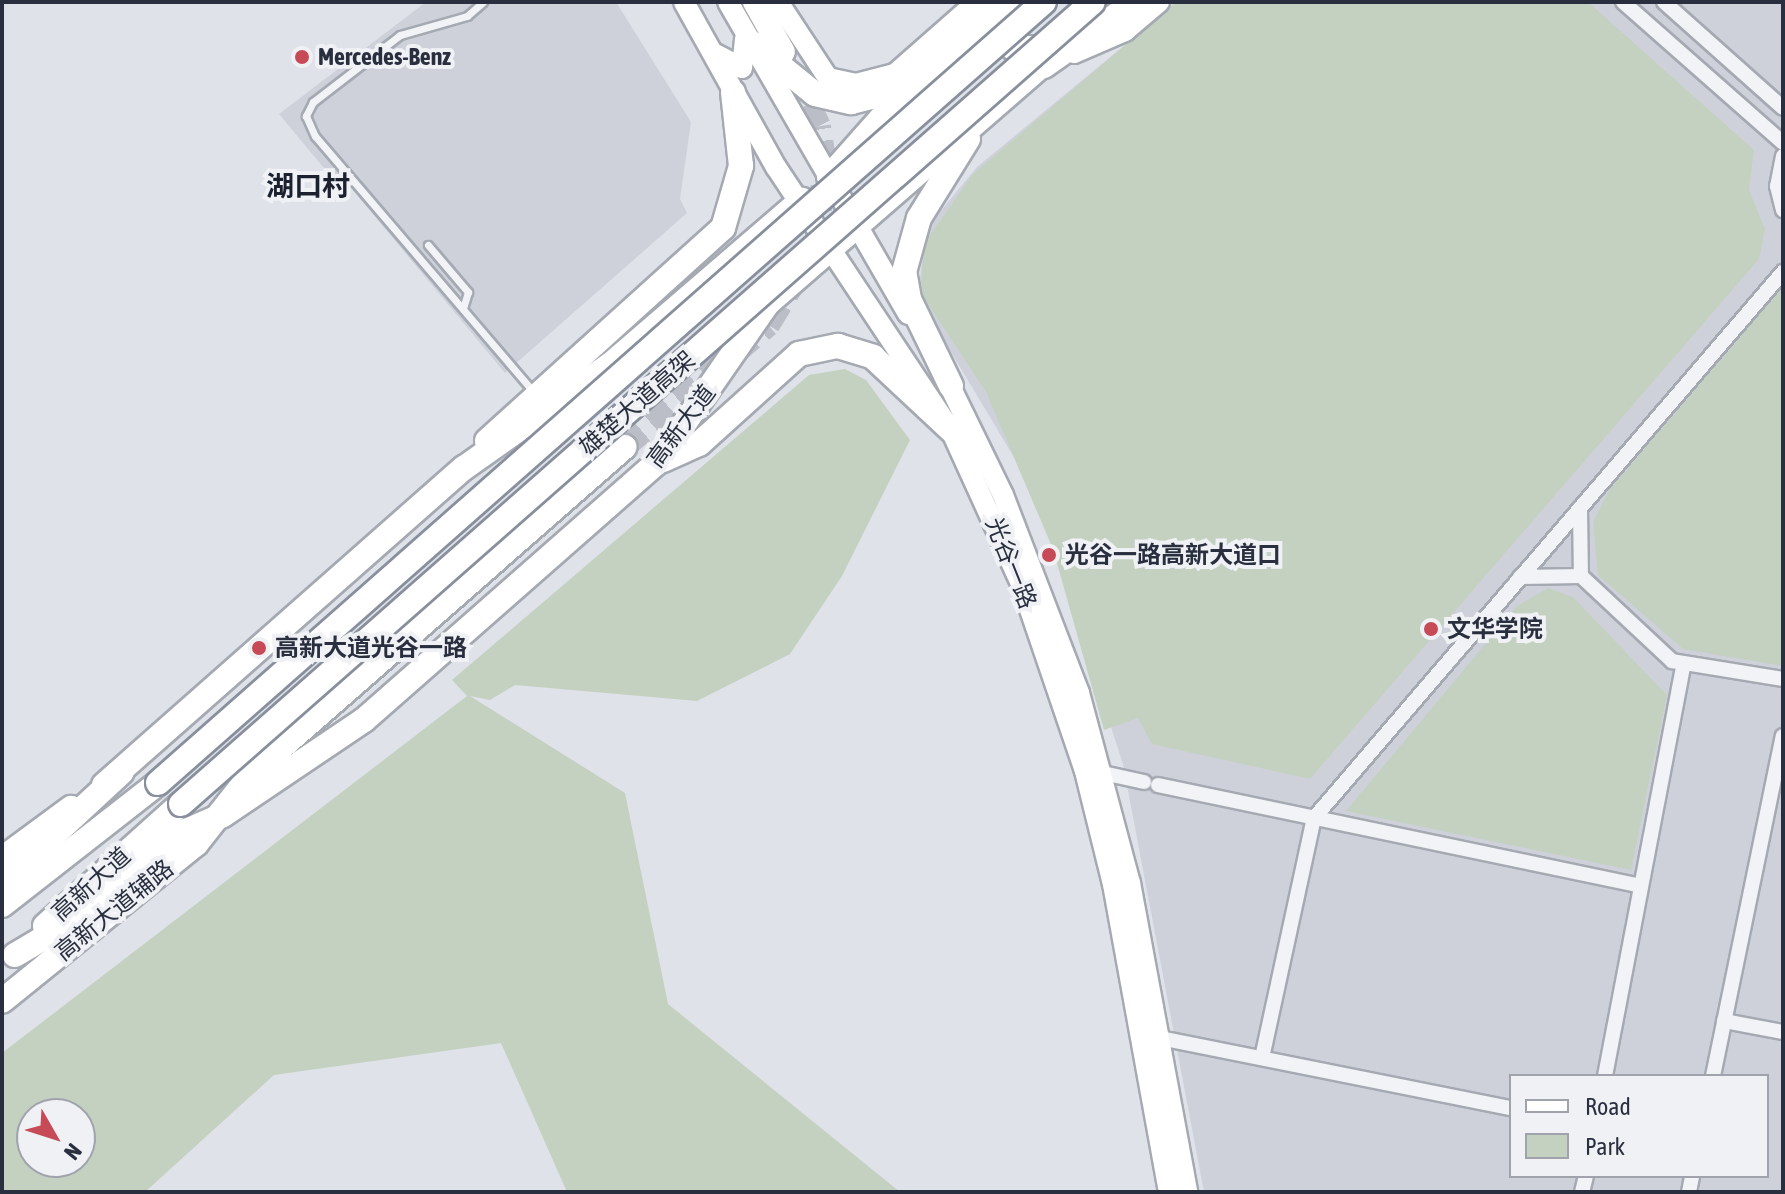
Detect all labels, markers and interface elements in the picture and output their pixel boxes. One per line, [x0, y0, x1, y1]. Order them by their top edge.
place label: Mercedes-Benz [318, 43, 451, 71]
marker: Mercedes-Benz [293, 48, 311, 66]
district label: 湖口村 [266, 169, 350, 203]
street label: 雄楚大道高架 [573, 345, 701, 461]
street label: 高新大道 [641, 379, 721, 473]
street label: 光谷一路 [980, 513, 1042, 613]
place label: 光谷一路高新大道口 [1065, 541, 1281, 569]
marker: 光谷一路高新大道口 [1040, 546, 1058, 564]
place label: 文华学院 [1447, 615, 1543, 643]
marker: 文华学院 [1422, 620, 1440, 638]
place label: 高新大道光谷一路 [275, 634, 467, 662]
marker: 高新大道光谷一路 [250, 639, 268, 657]
street label: 高新大道 [46, 841, 136, 927]
street label: 高新大道辅路 [49, 853, 179, 967]
legend [1509, 1074, 1769, 1178]
text: Road [1585, 1093, 1631, 1120]
north arrow [16, 1098, 96, 1178]
text: Park [1585, 1133, 1625, 1160]
text: N [59, 1139, 87, 1165]

